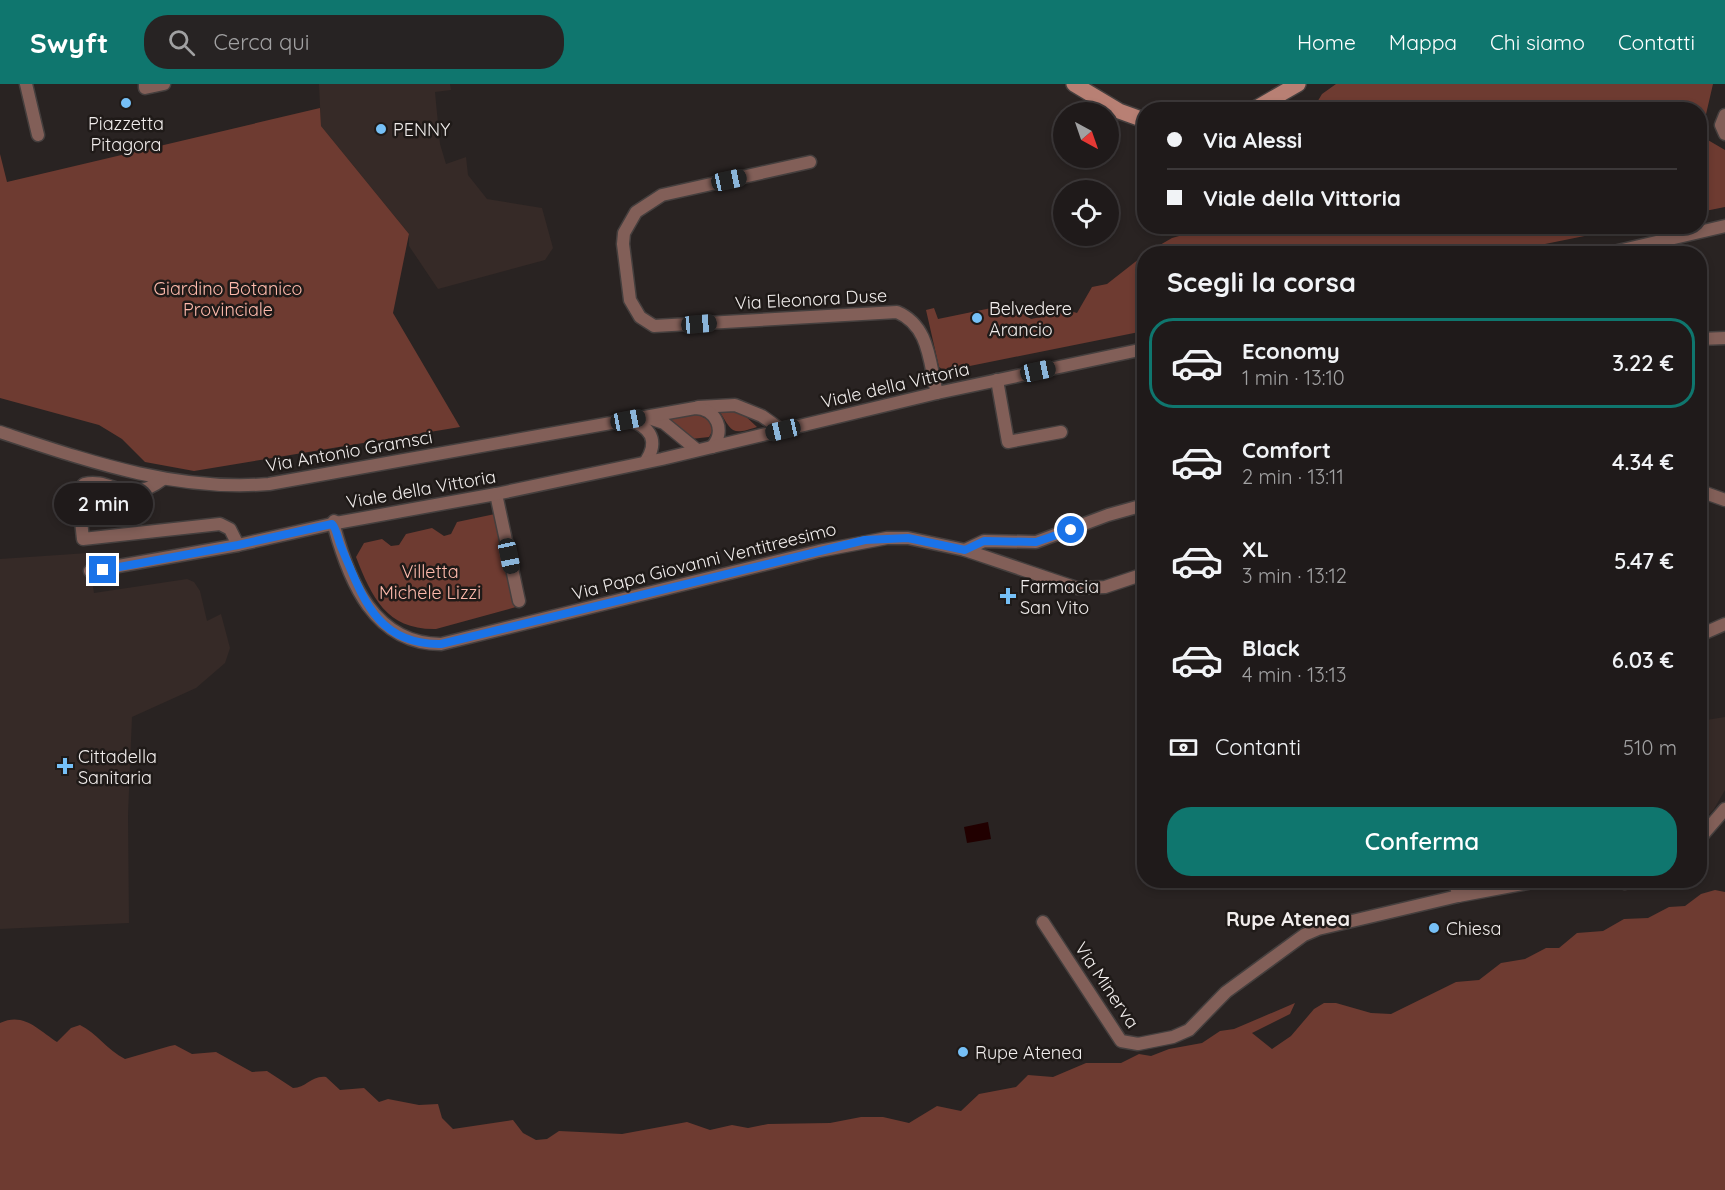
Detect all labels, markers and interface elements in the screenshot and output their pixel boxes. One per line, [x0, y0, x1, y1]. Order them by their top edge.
search box [144, 15, 564, 69]
text: Swyft [30, 25, 108, 60]
icon: search [165, 26, 198, 59]
text: Cerca qui [213, 28, 310, 56]
text: Home [1297, 29, 1356, 55]
text: Mappa [1389, 29, 1457, 55]
text: Chi siamo [1490, 29, 1585, 55]
text: Contatti [1618, 29, 1695, 55]
marker: Piazzetta Pitagora [119, 96, 133, 110]
north arrow [1053, 102, 1119, 168]
map controls [1053, 102, 1119, 246]
place label: Piazzetta Pitagora [88, 112, 164, 156]
place label: PENNY [393, 118, 450, 141]
marker: PENNY [374, 122, 388, 136]
text: Via Alessi [1203, 126, 1302, 154]
car [710, 167, 748, 193]
button: locate [1053, 180, 1119, 246]
text: Viale della Vittoria [1203, 184, 1401, 212]
text: Scegli la corsa [1167, 265, 1356, 299]
park label: Giardino Botanico Provinciale [154, 277, 302, 321]
street label: Via Eleonora Duse [734, 284, 888, 314]
place label: Belvedere Arancio [989, 297, 1072, 341]
marker: Belvedere Arancio [970, 311, 984, 325]
car [680, 313, 718, 335]
icon: car [1170, 336, 1224, 390]
text: Economy [1242, 337, 1340, 365]
text: 3.22 € [1612, 349, 1674, 377]
street label: Viale della Vittoria [819, 357, 971, 413]
car [1019, 358, 1057, 384]
text: 1 min · 13:10 [1242, 365, 1345, 390]
car [609, 408, 647, 432]
car [763, 417, 803, 443]
street label: Via Antonio Gramsci [264, 425, 434, 477]
icon: car [1170, 435, 1224, 489]
text: Comfort [1242, 436, 1331, 464]
text: 4.34 € [1612, 448, 1674, 476]
text: 2 min · 13:11 [1242, 464, 1344, 489]
street label: Viale della Vittoria [344, 465, 498, 513]
callout: 2 min [54, 483, 152, 525]
text: 2 min [78, 491, 129, 516]
route start [1057, 516, 1084, 543]
street label: Via Papa Giovanni Ventitreesimo [569, 517, 839, 605]
icon: car [1170, 534, 1224, 588]
text: XL [1242, 535, 1269, 563]
car [496, 537, 522, 575]
text: 5.47 € [1614, 547, 1674, 575]
route end [89, 556, 116, 583]
park label: Villetta Michele Lizzi [379, 560, 481, 604]
text: 3 min · 13:12 [1242, 563, 1347, 588]
place label: Farmacia San Vito [1020, 575, 1099, 619]
marker: Farmacia San Vito [1001, 589, 1015, 603]
icon: car [1170, 633, 1224, 687]
text: Black [1242, 634, 1300, 662]
text: 6.03 € [1612, 646, 1674, 674]
text: 4 min · 13:13 [1242, 662, 1346, 687]
icon: cash [1167, 731, 1200, 764]
text: Contanti [1215, 733, 1301, 761]
text: 510 m [1623, 735, 1677, 760]
place label: Cittadella Sanitaria [78, 745, 157, 789]
marker: Cittadella Sanitaria [56, 757, 74, 775]
button: Conferma [1167, 807, 1677, 876]
district label: Rupe Atenea [1226, 906, 1350, 931]
place label: Chiesa [1446, 917, 1502, 940]
marker: Chiesa [1427, 921, 1441, 935]
street label: Via Minerva [1070, 937, 1144, 1033]
place label: Rupe Atenea [975, 1041, 1082, 1064]
marker: Rupe Atenea [956, 1045, 970, 1059]

